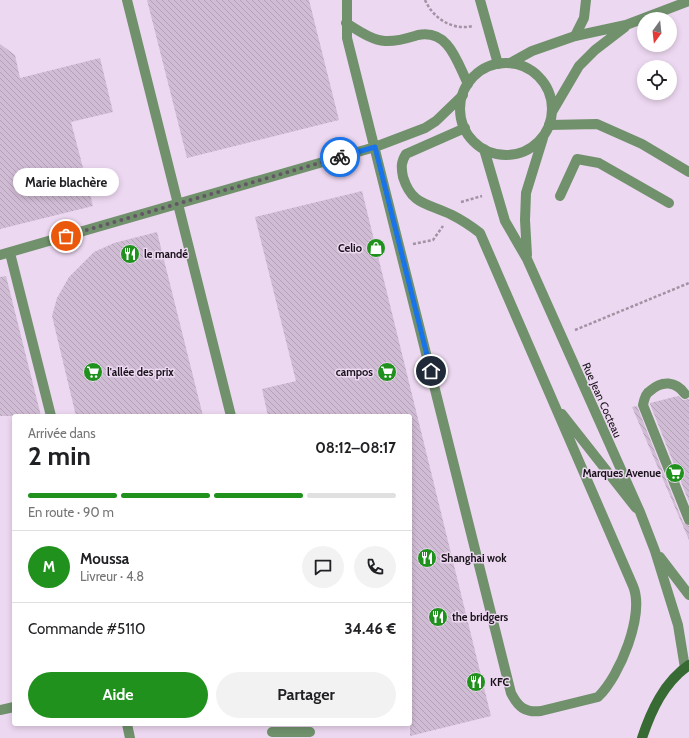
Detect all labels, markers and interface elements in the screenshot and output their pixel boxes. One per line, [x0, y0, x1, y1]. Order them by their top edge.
north arrow [637, 12, 677, 52]
map controls [637, 12, 677, 100]
button: locate [637, 60, 677, 100]
courier [320, 137, 360, 177]
icon: bike [329, 146, 351, 168]
callout: Marie blachère [13, 168, 119, 196]
text: Marie blachère [25, 174, 107, 190]
pin [49, 219, 83, 253]
icon: bag [55, 225, 77, 247]
shop icon: Celio [365, 237, 387, 259]
place label: Celio [338, 241, 362, 255]
restaurant icon: le mandé [119, 243, 141, 265]
place label: le mandé [144, 247, 188, 261]
pin [414, 354, 448, 388]
icon: home [420, 360, 442, 382]
street label: Rue Jean Cocteau [579, 360, 625, 440]
supermarket icon: l'allée des prix [82, 361, 104, 383]
supermarket icon: campos [376, 361, 398, 383]
place label: l'allée des prix [107, 365, 174, 379]
place label: campos [336, 365, 373, 379]
text: Arrivée dans [28, 425, 96, 441]
text: 08:12–08:17 [315, 439, 396, 457]
text: 2 min [28, 440, 91, 472]
supermarket icon: Marques Avenue [664, 462, 686, 484]
place label: Marques Avenue [582, 466, 661, 480]
text: En route · 90 m [28, 504, 114, 520]
button: chat [302, 546, 344, 588]
button: phone [354, 546, 396, 588]
restaurant icon: Shanghai wok [416, 547, 438, 569]
text: Moussa [80, 550, 129, 568]
place label: Shanghai wok [441, 551, 507, 565]
text: M [43, 558, 55, 576]
text: Livreur · 4.8 [80, 568, 144, 584]
restaurant icon: the bridgers [427, 606, 449, 628]
place label: the bridgers [452, 610, 509, 624]
text: Commande #5110 [28, 620, 145, 638]
text: 34.46 € [345, 620, 396, 638]
restaurant icon: KFC [465, 671, 487, 693]
button: Aide [28, 672, 208, 718]
button: Partager [216, 672, 396, 718]
place label: KFC [490, 675, 510, 689]

